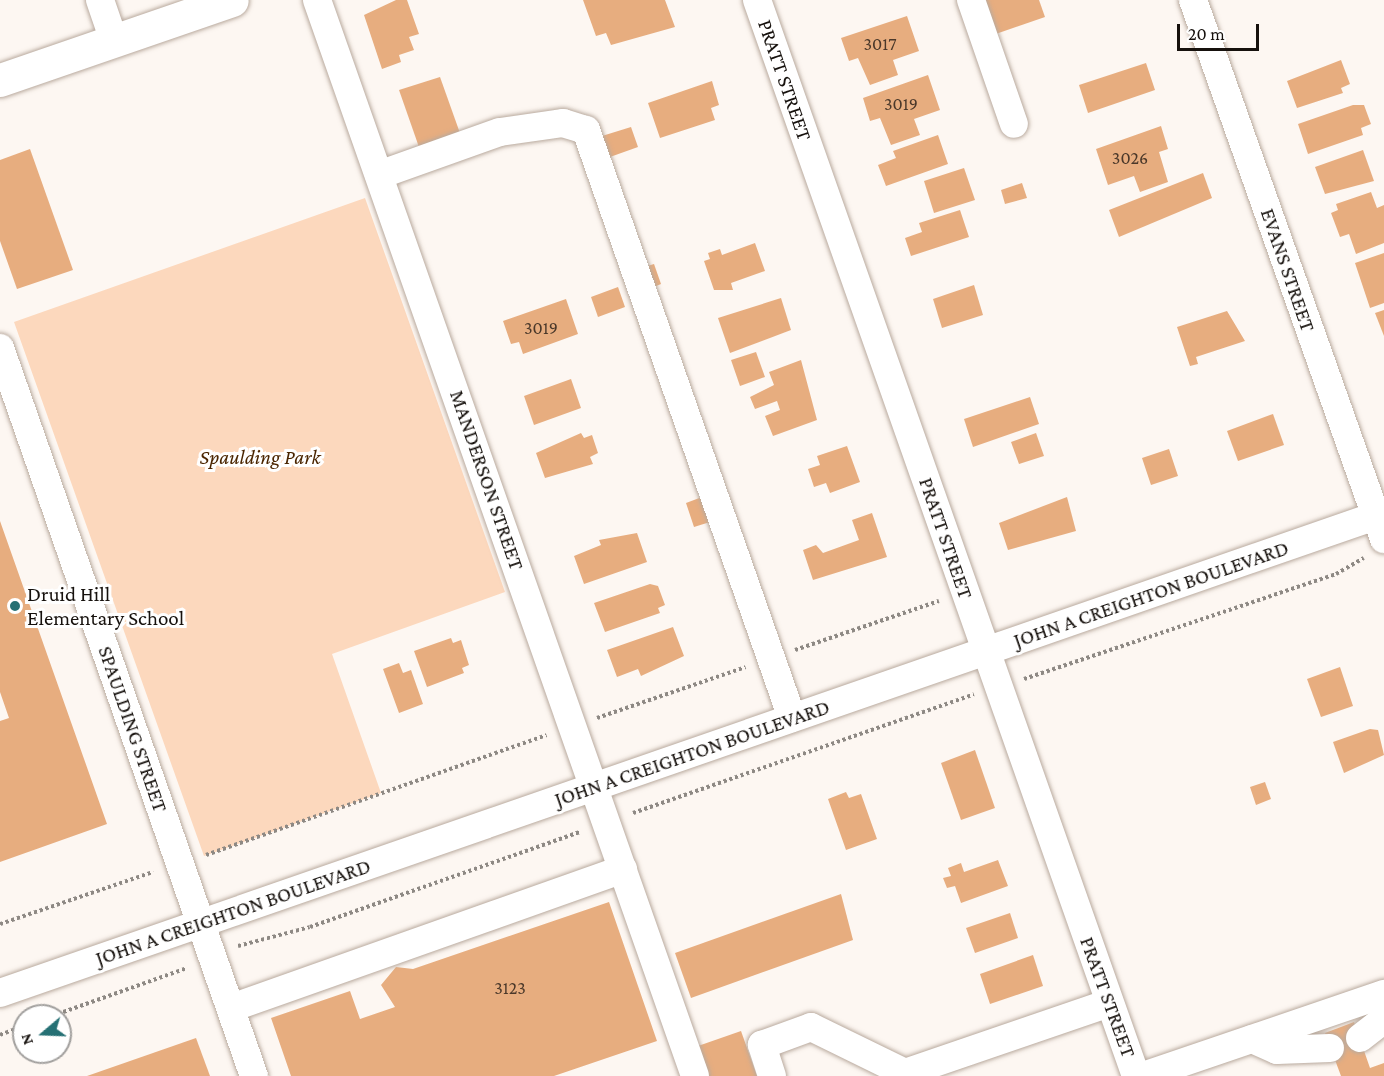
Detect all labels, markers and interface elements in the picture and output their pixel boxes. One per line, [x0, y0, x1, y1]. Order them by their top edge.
scale bar [1180, 12, 1262, 50]
street label: PRATT STREET [752, 16, 818, 144]
text: 20 m [1188, 24, 1225, 44]
house number: 3017 [864, 33, 896, 55]
house number: 3019 [884, 93, 918, 115]
house number: 3026 [1112, 147, 1148, 169]
street label: EVANS STREET [1255, 205, 1321, 335]
house number: 3019 [524, 317, 558, 339]
street label: MANDERSON STREET [444, 387, 530, 573]
park label: Spaulding Park [199, 444, 321, 470]
street label: PRATT STREET [913, 474, 979, 602]
street label: JOHN A CREIGHTON BOULEVARD [1010, 535, 1292, 653]
place label: Druid Hill Elementary School [27, 581, 184, 631]
marker: Druid Hill Elementary School [8, 599, 22, 613]
street label: SPAULDING STREET [93, 643, 173, 815]
street label: JOHN A CREIGHTON BOULEVARD [551, 694, 833, 812]
street label: JOHN A CREIGHTON BOULEVARD [92, 853, 374, 971]
street label: PRATT STREET [1075, 933, 1141, 1061]
house number: 3123 [494, 977, 526, 999]
north arrow [12, 1004, 72, 1064]
text: N [17, 1031, 36, 1047]

